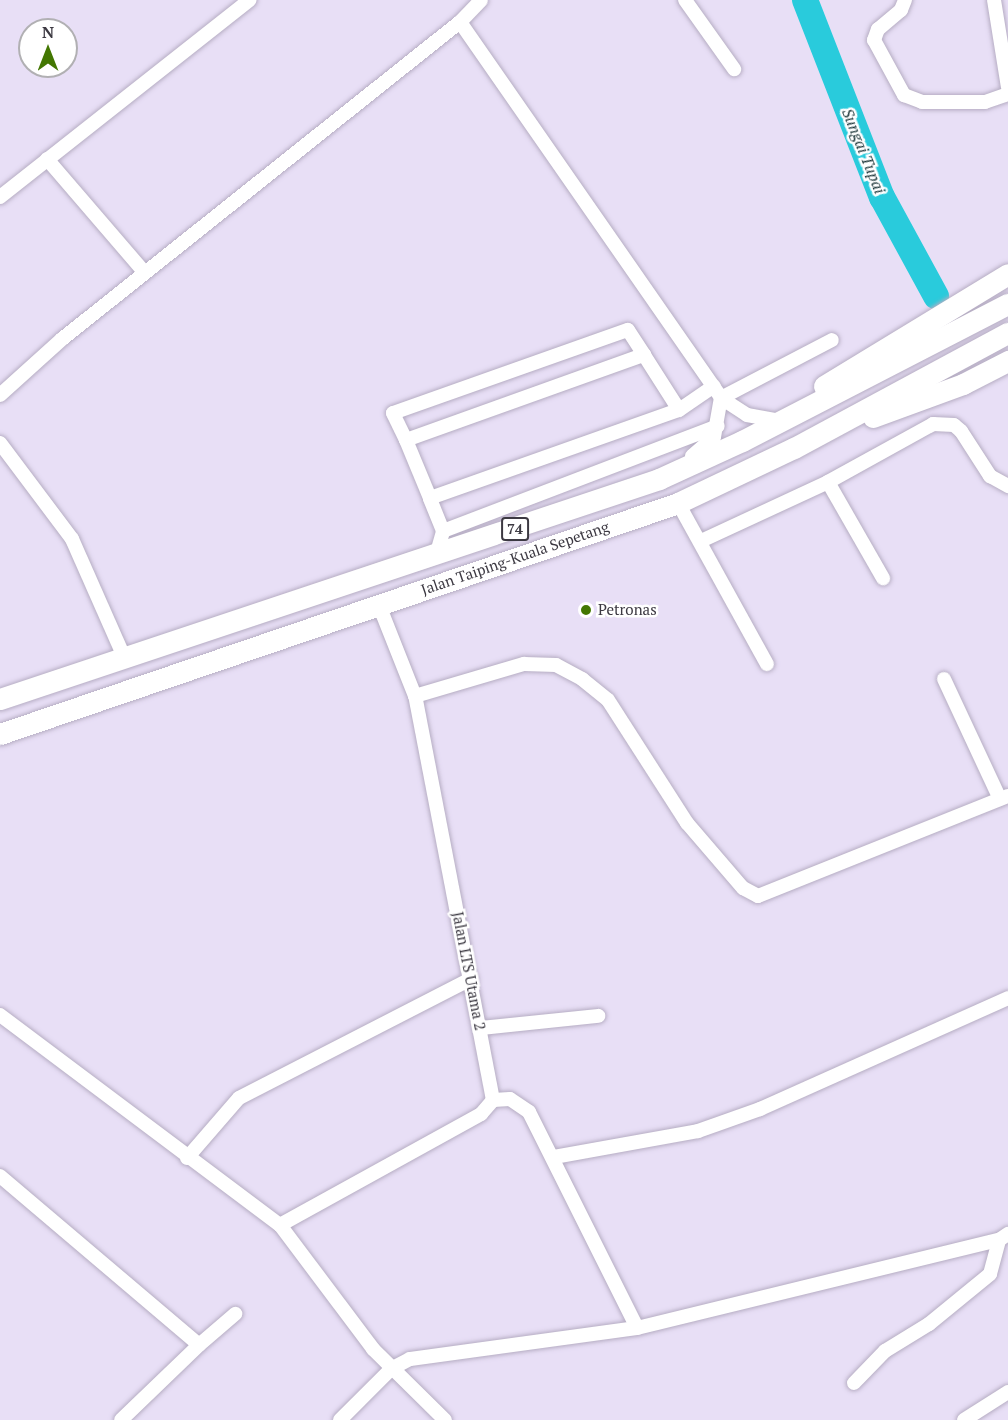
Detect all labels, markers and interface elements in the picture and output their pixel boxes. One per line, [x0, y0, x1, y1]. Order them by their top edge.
north arrow [18, 18, 78, 78]
text: N [42, 21, 54, 43]
water label: Sungai Tupai [838, 105, 890, 197]
street label: Jalan Taiping-Kuala Sepetang [419, 517, 611, 599]
road number: 74 [500, 518, 530, 540]
place label: Petronas [598, 601, 657, 619]
marker: Petronas [579, 603, 593, 617]
street label: Jalan LTS Utama 2 [449, 910, 489, 1032]

